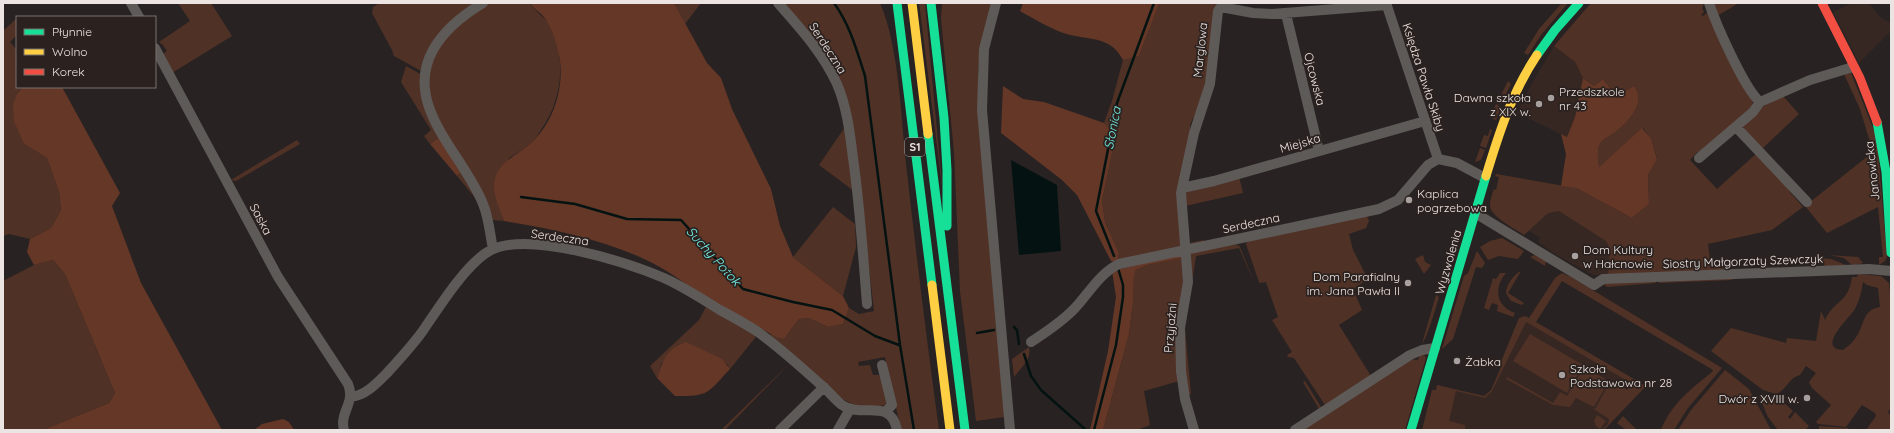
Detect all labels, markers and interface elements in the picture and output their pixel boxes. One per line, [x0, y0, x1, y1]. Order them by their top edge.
legend [16, 16, 156, 88]
street label: Serdeczna [806, 20, 850, 76]
street label: Księdza Pawła Skiby [1399, 21, 1449, 133]
street label: Marglowa [1190, 22, 1210, 78]
text: Płynnie [52, 24, 92, 39]
text: Wolno [52, 44, 88, 59]
street label: Ojcowska [1301, 51, 1329, 107]
text: Korek [52, 64, 85, 79]
place label: Przedszkole nr 43 [1559, 84, 1625, 113]
place label: Dawna szkoła z XIX w. [1454, 90, 1531, 119]
marker: Przedszkole nr 43 [1546, 93, 1556, 103]
marker: Dawna szkoła z XIX w. [1534, 99, 1544, 109]
water label: Słonica [1100, 104, 1124, 151]
street label: Miejska [1278, 130, 1322, 156]
road number: S1 [905, 138, 925, 156]
street label: Janowicka [1861, 140, 1883, 202]
place label: Kaplica pogrzebowa [1417, 186, 1487, 215]
marker: Kaplica pogrzebowa [1404, 195, 1414, 205]
street label: Saska [247, 201, 275, 237]
street label: Serdeczna [1221, 210, 1281, 236]
water label: Suchy Potok [683, 223, 746, 290]
street label: Serdeczna [530, 226, 590, 248]
street label: Wyzwolenia [1432, 228, 1464, 296]
place label: Dom Kultury w Hałcnowie [1583, 242, 1653, 271]
marker: Dom Kultury w Hałcnowie [1570, 251, 1580, 261]
street label: Siostry Małgorzaty Szewczyk [1662, 251, 1824, 271]
place label: Dom Parafialny im. Jana Pawła II [1307, 269, 1400, 298]
marker: Dom Parafialny im. Jana Pawła II [1403, 278, 1413, 288]
street label: Przyjaźni [1160, 302, 1180, 354]
place label: Żabka [1465, 354, 1501, 369]
marker: Żabka [1452, 356, 1462, 366]
place label: Szkoła Podstawowa nr 28 [1570, 361, 1672, 390]
marker: Szkoła Podstawowa nr 28 [1557, 370, 1567, 380]
place label: Dwór z XVIII w. [1718, 391, 1799, 406]
marker: Dwór z XVIII w. [1802, 393, 1812, 403]

